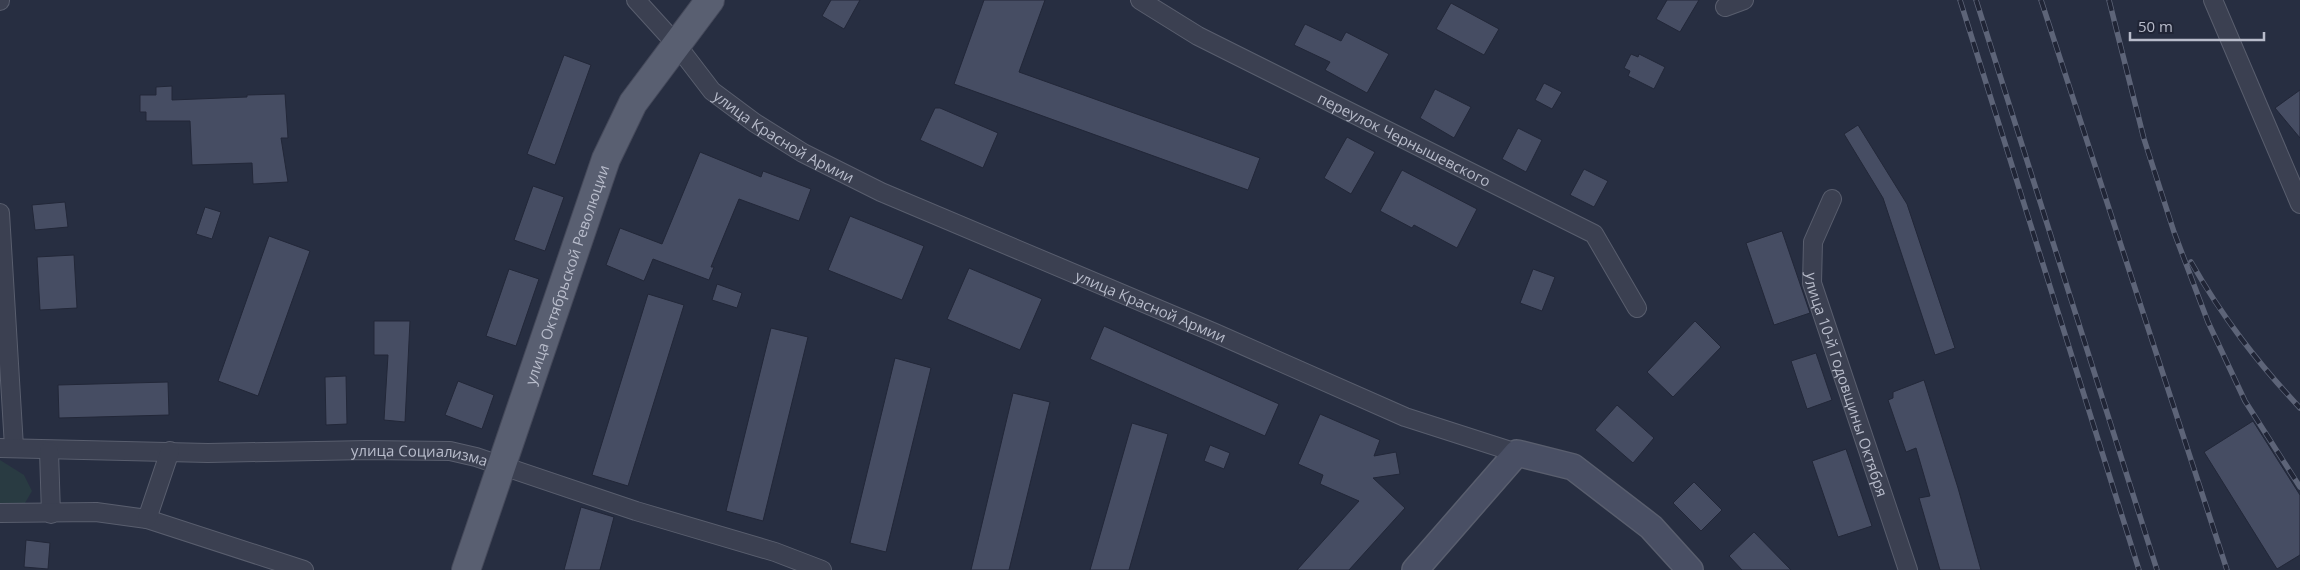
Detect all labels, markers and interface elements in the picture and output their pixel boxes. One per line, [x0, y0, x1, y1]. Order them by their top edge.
scale bar [2130, 10, 2264, 42]
text: 50 m [2138, 16, 2173, 36]
street label: улица Красной Армии [710, 86, 858, 187]
street label: переулок Чернышевского [1314, 88, 1494, 191]
street label: улица Октябрьской Революции [520, 162, 613, 387]
street label: улица Красной Армии [1072, 265, 1229, 347]
street label: улица 10-й Годовщины Октября [1802, 272, 1893, 499]
street label: улица Социализма [351, 440, 491, 470]

